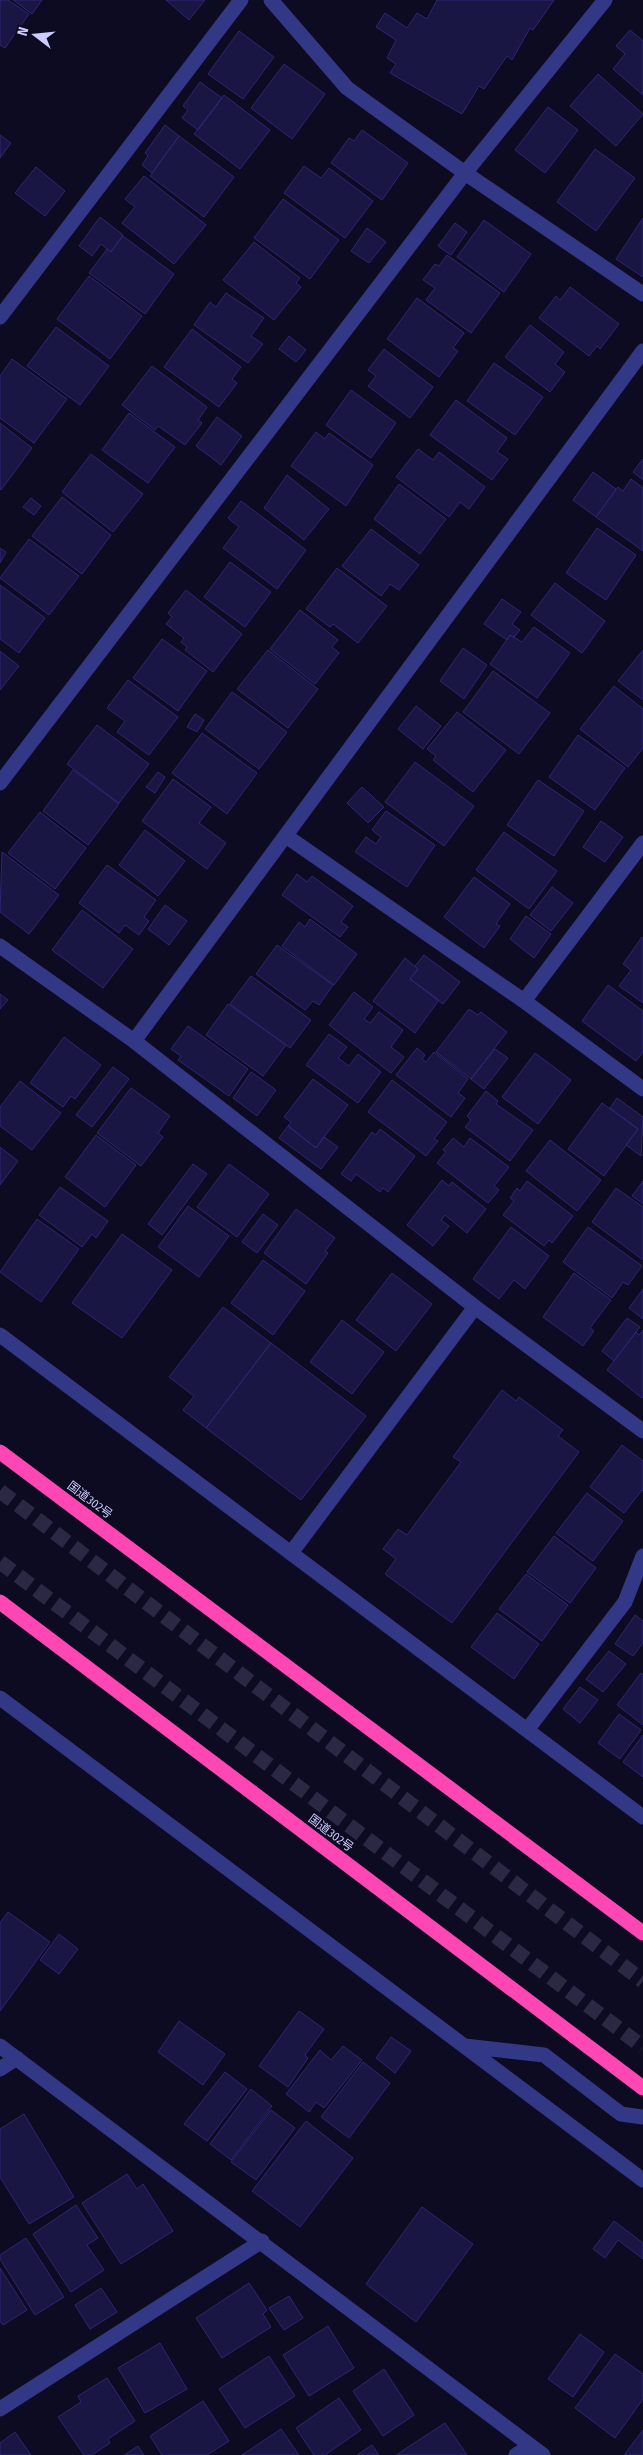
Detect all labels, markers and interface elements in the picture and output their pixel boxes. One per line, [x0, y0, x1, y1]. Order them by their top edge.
north arrow [10, 10, 60, 60]
text: N [14, 25, 32, 38]
street label: 国道302号 [65, 1479, 115, 1521]
street label: 国道302号 [306, 1812, 356, 1854]

